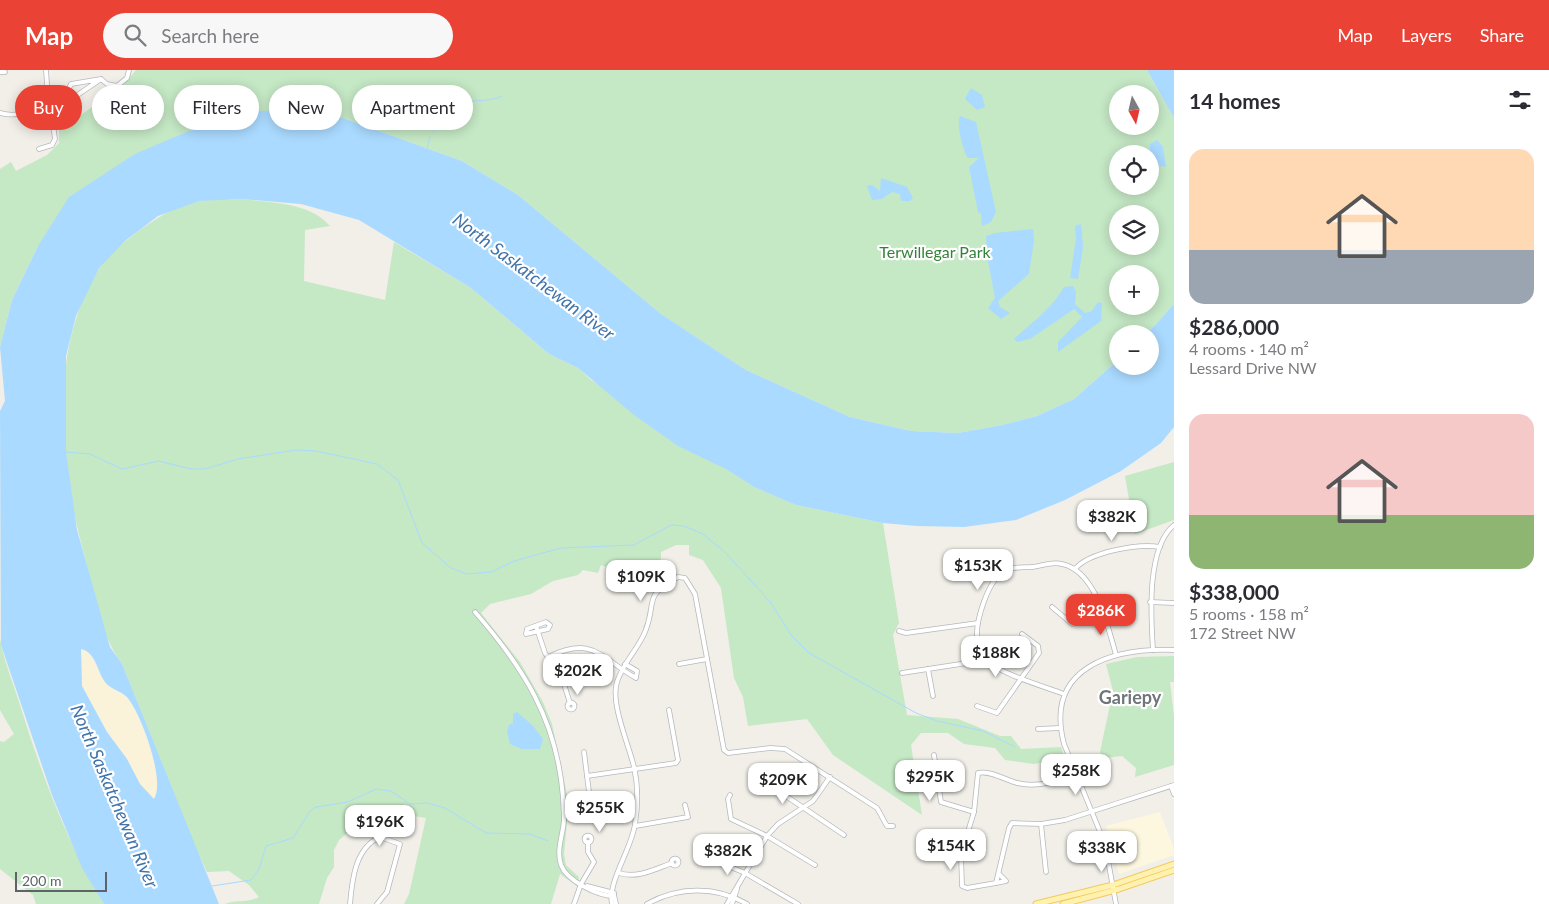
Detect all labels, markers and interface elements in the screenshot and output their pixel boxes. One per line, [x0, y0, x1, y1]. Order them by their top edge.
search box [103, 13, 453, 58]
text: Map [25, 21, 73, 50]
icon: search [121, 21, 149, 49]
text: Search here [161, 24, 259, 47]
text: Map [1337, 24, 1373, 46]
text: Layers [1401, 24, 1452, 46]
text: Share [1480, 24, 1524, 46]
chip: Buy [15, 85, 82, 130]
chip: Rent [92, 85, 164, 130]
chip: Filters [174, 85, 259, 130]
chip: New [269, 85, 342, 130]
chip: Apartment [352, 85, 473, 130]
north arrow [1109, 85, 1159, 135]
map controls [1109, 85, 1159, 375]
icon: filters [1506, 86, 1534, 114]
text: 14 homes [1189, 88, 1280, 113]
button: locate [1109, 145, 1159, 195]
icon: home [1317, 181, 1407, 271]
button: layers [1109, 205, 1159, 255]
water label: North Saskatchewan River [449, 208, 620, 345]
park label: Terwillegar Park [879, 242, 992, 261]
button: + [1109, 265, 1159, 315]
text: $286,000 [1189, 314, 1279, 339]
button: − [1109, 325, 1159, 375]
text: 4 rooms · 140 m² [1189, 339, 1309, 358]
text: Lessard Drive NW [1189, 358, 1316, 377]
icon: home [1317, 446, 1407, 536]
pin: $382K [1077, 500, 1147, 542]
text: $382K [1088, 506, 1136, 525]
pin: $153K [943, 548, 1013, 591]
text: $153K [954, 555, 1002, 574]
pin: $109K [606, 560, 676, 602]
text: $109K [617, 566, 665, 585]
text: $338,000 [1189, 579, 1279, 604]
pin: $286K [1066, 594, 1136, 636]
text: $286K [1077, 600, 1125, 619]
text: 5 rooms · 158 m² [1189, 604, 1309, 623]
text: 172 Street NW [1189, 623, 1296, 642]
pin: $188K [961, 636, 1031, 678]
text: $188K [972, 642, 1020, 661]
pin: $202K [543, 654, 613, 696]
text: $202K [554, 660, 602, 679]
district label: Gariepy [1099, 686, 1162, 708]
water label: North Saskatchewan River [66, 701, 164, 892]
pin: $258K [1041, 754, 1111, 796]
pin: $295K [895, 760, 965, 802]
text: $258K [1052, 760, 1100, 779]
pin: $209K [748, 762, 818, 805]
text: $295K [906, 766, 954, 785]
text: $209K [759, 769, 807, 788]
pin: $255K [565, 790, 635, 833]
text: $255K [576, 797, 624, 816]
pin: $196K [345, 804, 415, 847]
text: $196K [356, 811, 404, 830]
pin: $154K [916, 828, 986, 871]
pin: $338K [1067, 830, 1137, 873]
pin: $382K [693, 834, 763, 876]
text: $154K [927, 835, 975, 854]
text: $338K [1078, 837, 1126, 856]
text: $382K [704, 840, 752, 859]
scale bar [15, 869, 108, 892]
text: 200 m [22, 872, 61, 889]

